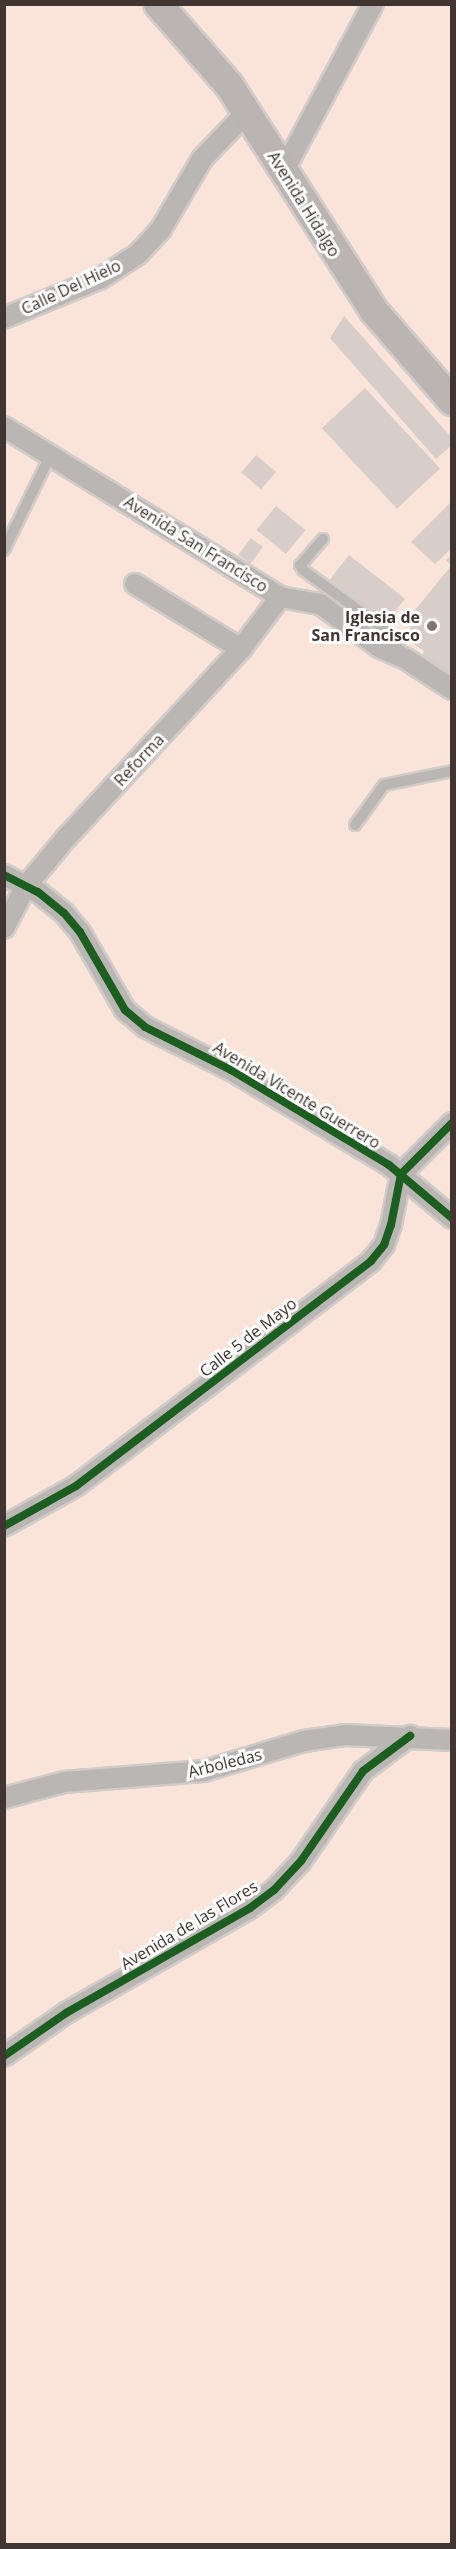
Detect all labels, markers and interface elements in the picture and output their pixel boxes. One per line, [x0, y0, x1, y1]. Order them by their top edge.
street label: Avenida Hidalgo [264, 148, 344, 260]
street label: Calle Del Hielo [18, 256, 124, 318]
street label: Avenida San Francisco [121, 492, 271, 596]
place label: Iglesia de San Francisco [311, 607, 420, 645]
marker: Iglesia de San Francisco [425, 619, 439, 633]
street label: Reforma [110, 730, 168, 790]
street label: Avenida Vicente Guerrero [210, 1038, 384, 1152]
street label: Calle 5 de Mayo [196, 1293, 300, 1381]
street label: Arboledas [186, 1745, 264, 1781]
street label: Avenida de las Flores [117, 1876, 261, 1974]

